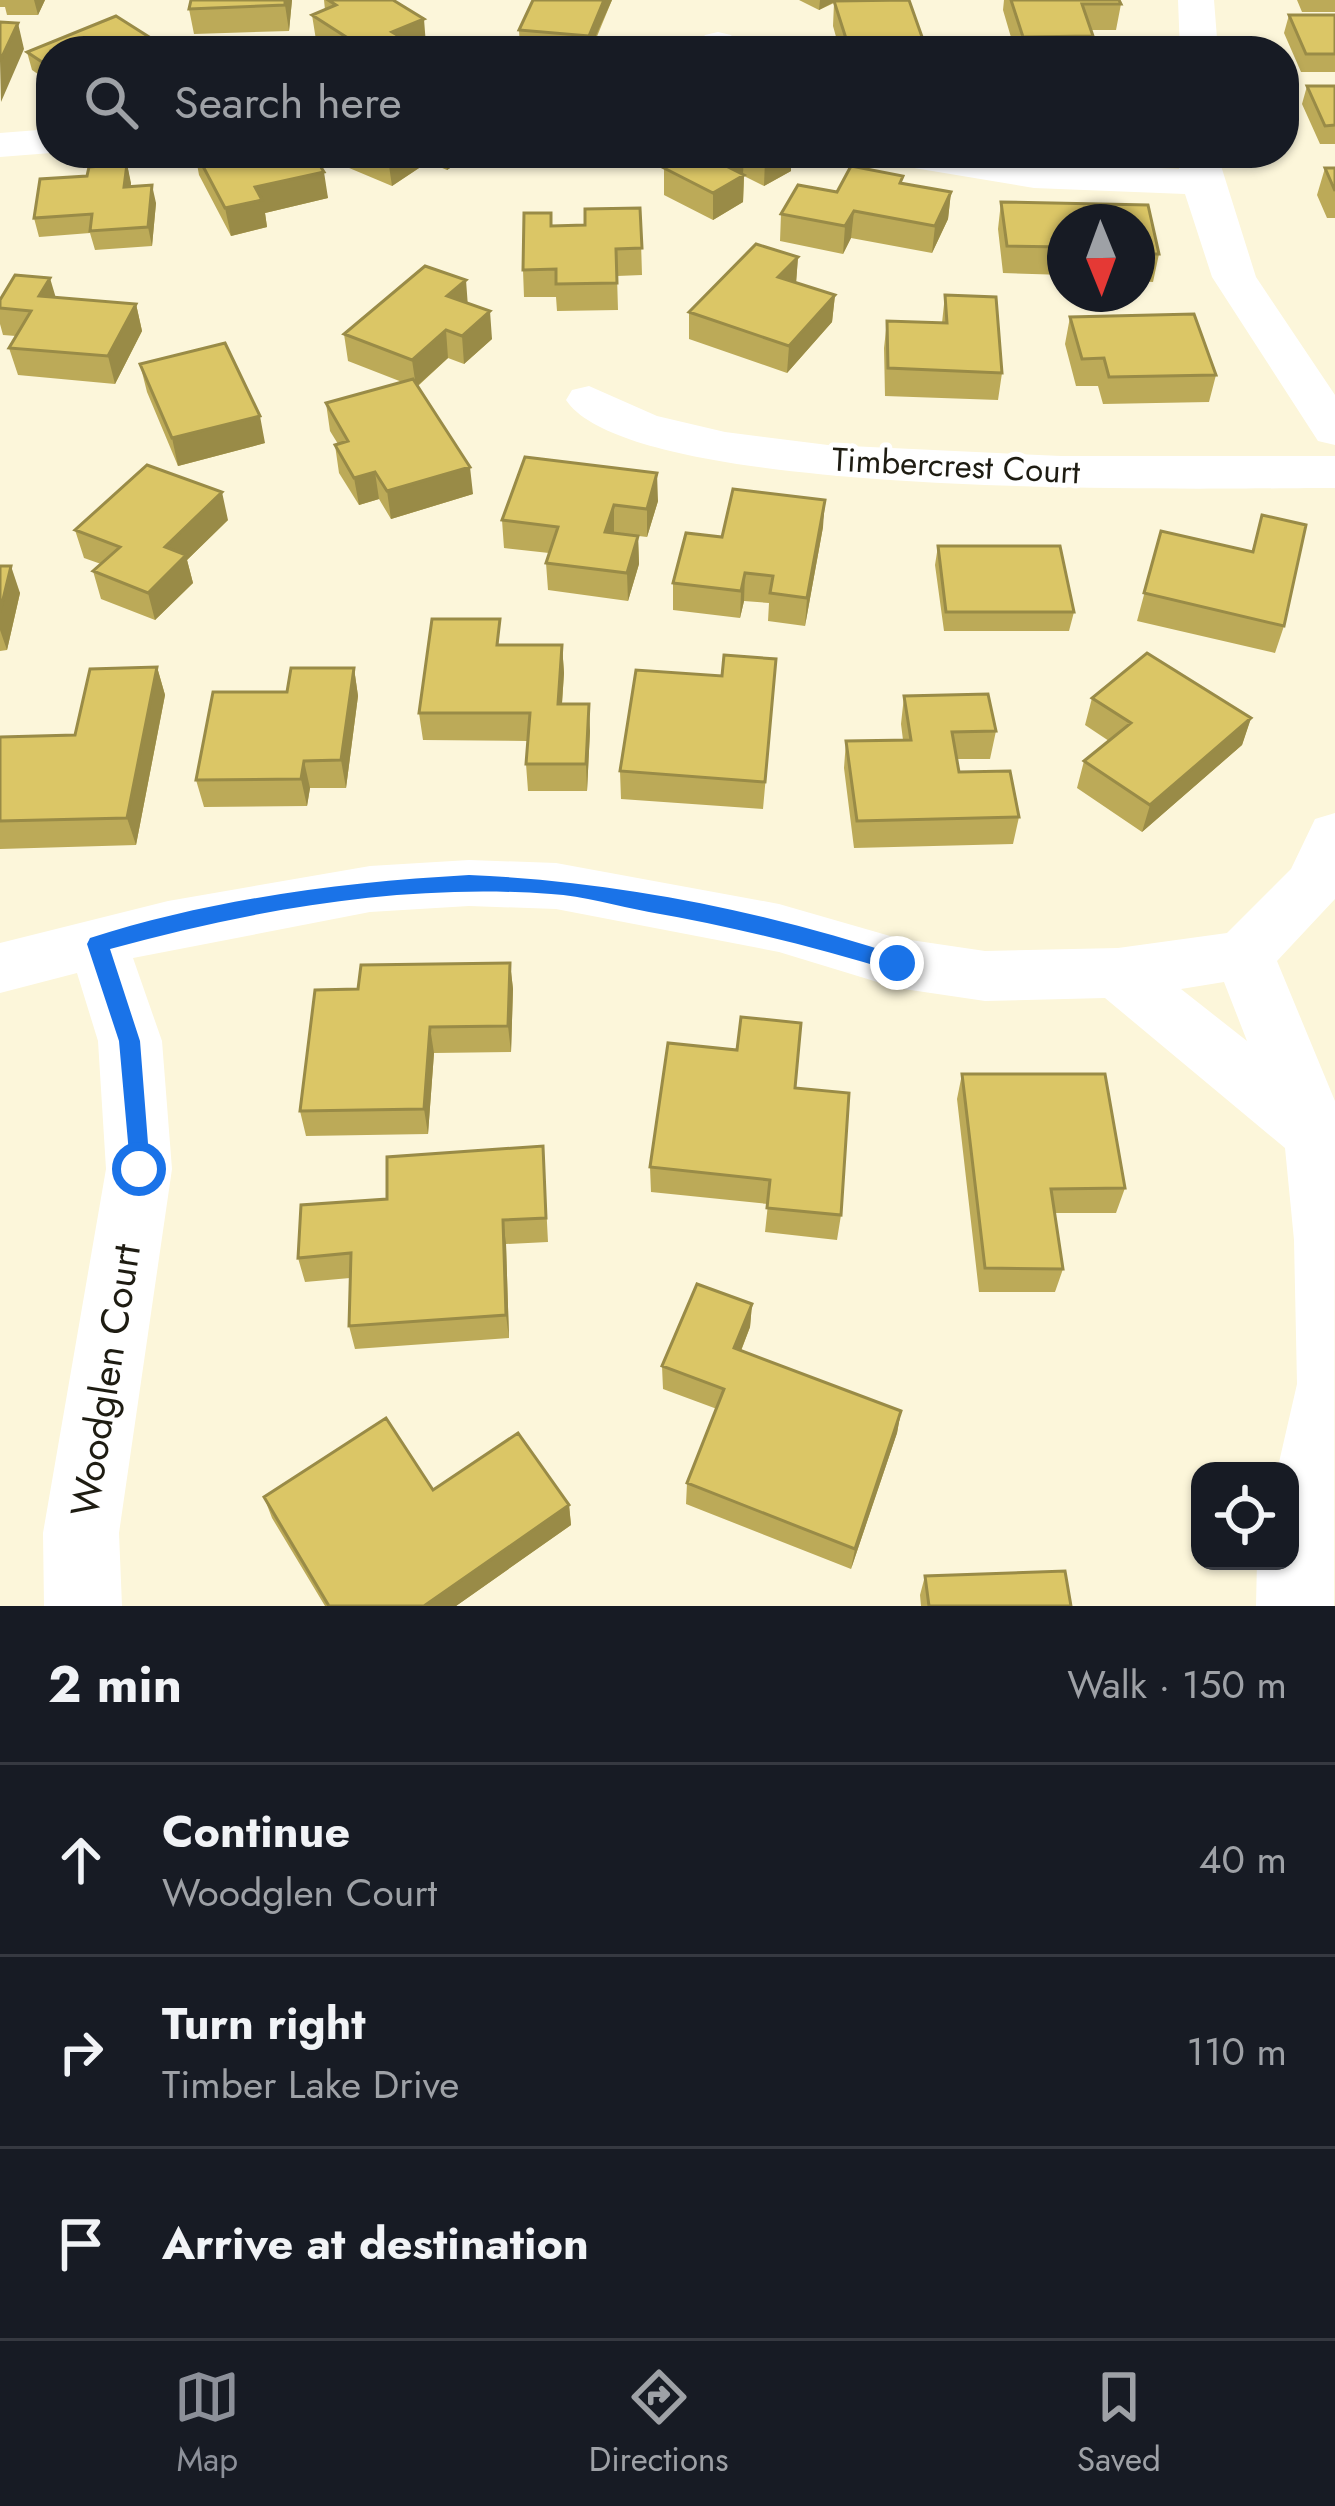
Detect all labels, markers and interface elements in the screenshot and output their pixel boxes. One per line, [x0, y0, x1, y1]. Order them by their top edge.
search box [36, 36, 1299, 168]
icon: search [78, 69, 144, 135]
text: Search here [174, 70, 402, 135]
north arrow [1047, 204, 1155, 312]
street label: Timbercrest Court [831, 436, 1081, 495]
route end [870, 936, 924, 990]
route start [112, 1142, 166, 1196]
street label: Woodglen Court [56, 1239, 155, 1520]
map controls [1191, 1462, 1299, 1570]
button: locate [1191, 1462, 1299, 1570]
text: 2 min [48, 1647, 182, 1721]
text: Walk · 150 m [1067, 1656, 1287, 1713]
text: Continue [162, 1799, 350, 1864]
icon: ahead [48, 1827, 114, 1893]
text: 40 m [1199, 1831, 1287, 1888]
text: Woodglen Court [162, 1864, 437, 1921]
text: Turn right [162, 1991, 366, 2056]
icon: right [48, 2019, 114, 2085]
text: 110 m [1186, 2023, 1287, 2080]
text: Timber Lake Drive [162, 2056, 459, 2113]
icon: arrive [48, 2211, 114, 2277]
text: Arrive at destination [162, 2211, 589, 2276]
tab: Map [174, 2364, 240, 2483]
tab: Directions [589, 2364, 729, 2483]
tab: Saved [1077, 2364, 1161, 2483]

